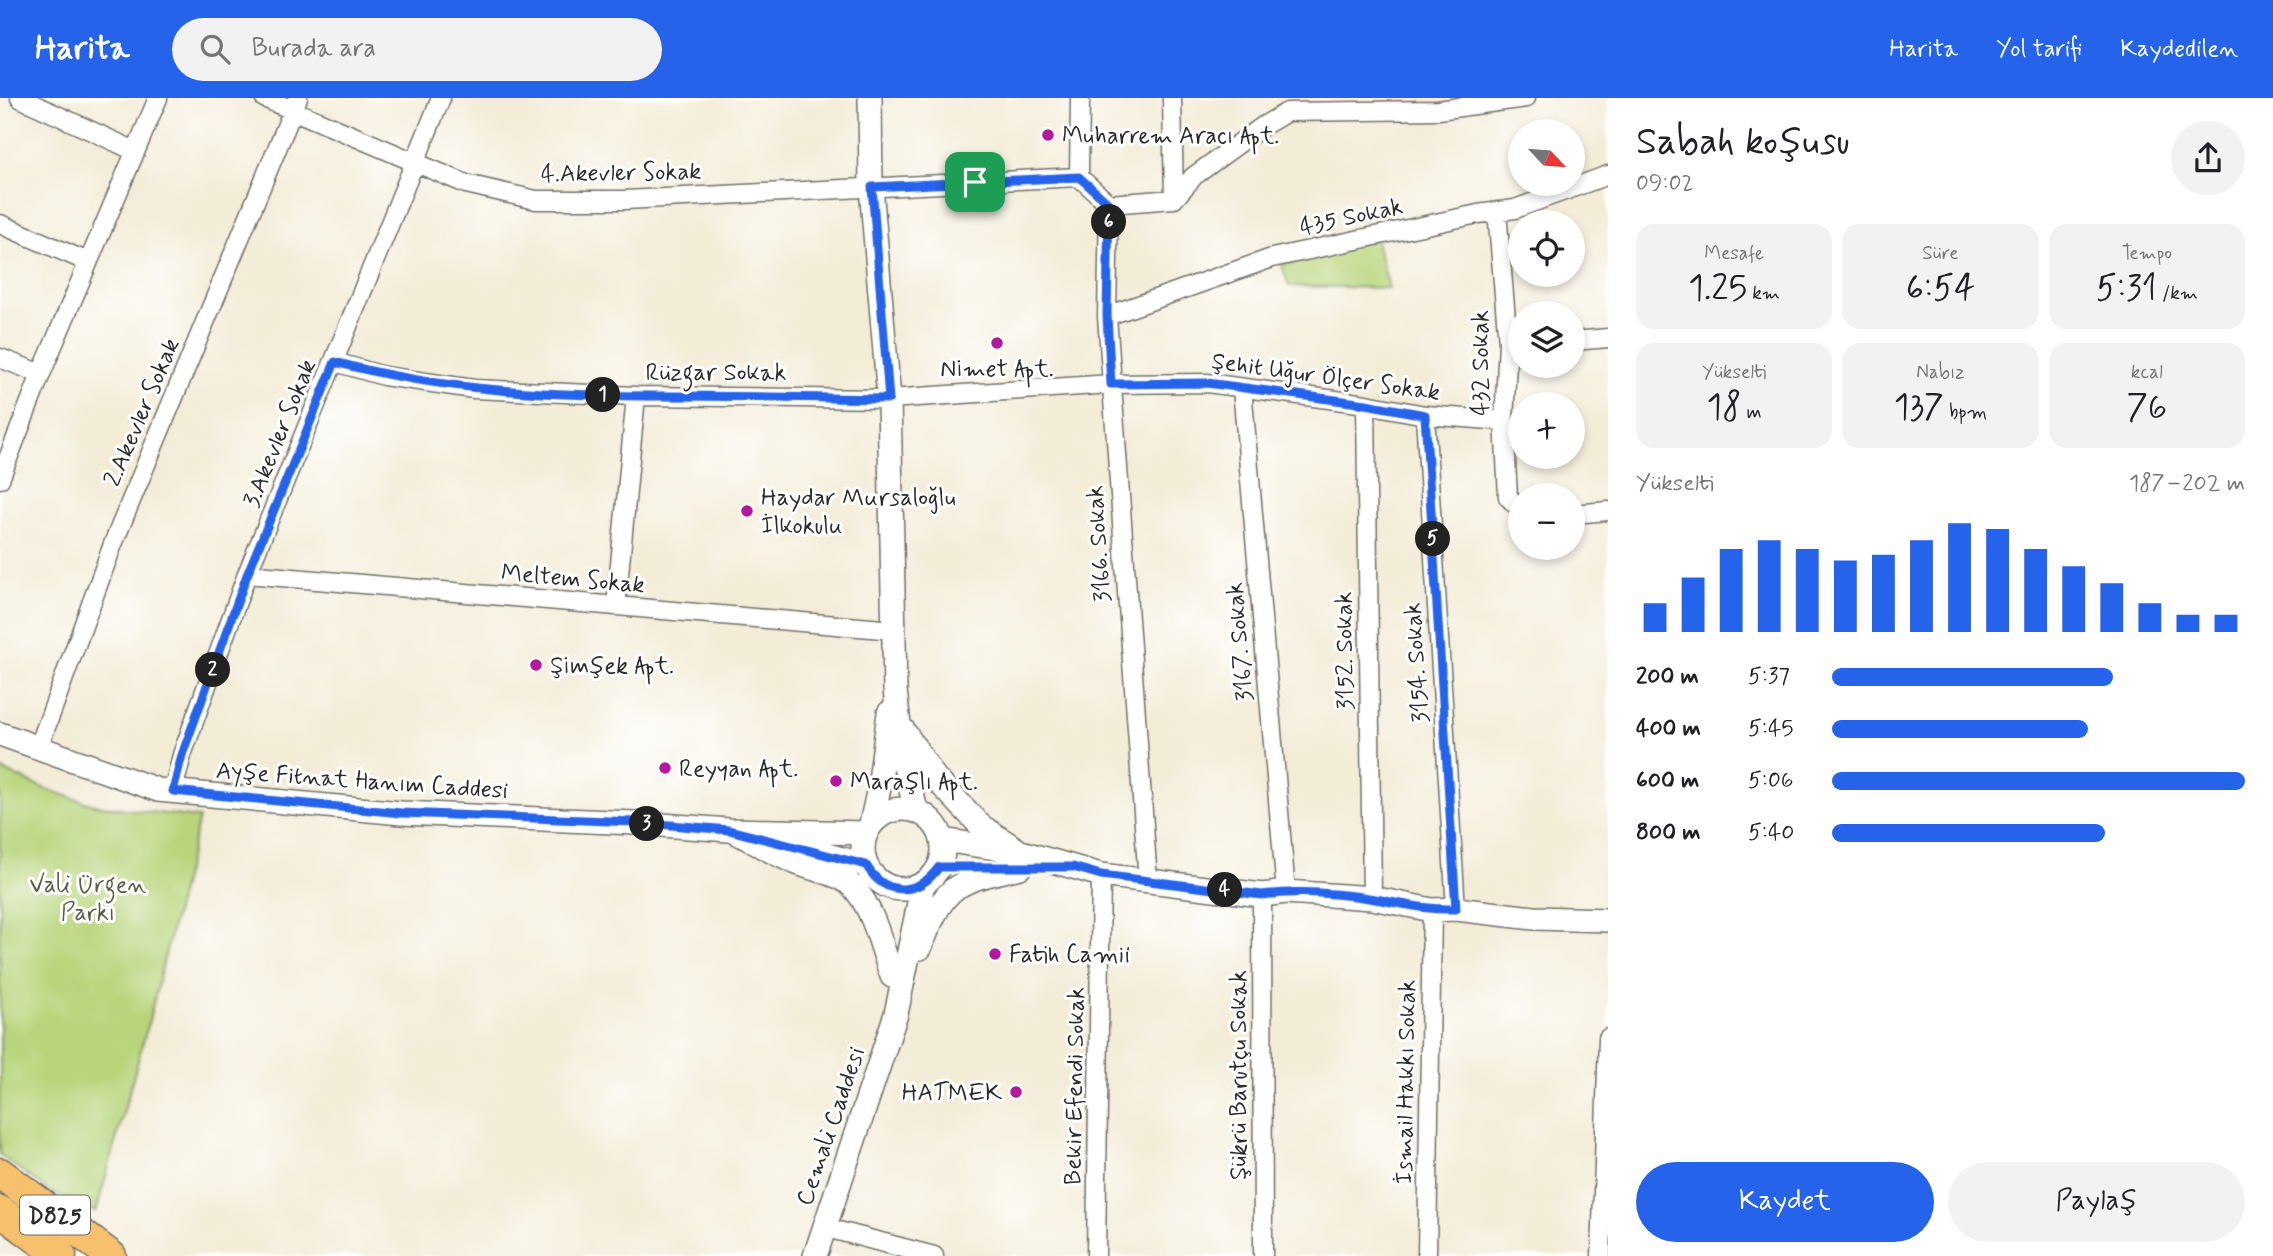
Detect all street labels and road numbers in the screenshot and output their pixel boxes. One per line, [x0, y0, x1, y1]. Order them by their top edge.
street label: 4.Akevler Sokak [541, 157, 701, 190]
street label: 435 Sokak [1297, 191, 1406, 244]
street label: 432 Sokak [1466, 310, 1497, 416]
street label: 2.Akevler Sokak [97, 334, 188, 491]
street label: Şehit Uğur Ölçer Sokak [1210, 346, 1442, 409]
street label: 3.Akevler Sokak [237, 355, 324, 512]
street label: Rüzgar Sokak [646, 358, 787, 392]
street label: 3166. Sokak [1080, 484, 1119, 603]
street label: Meltem Sokak [500, 558, 646, 601]
street label: 3167. Sokak [1220, 581, 1261, 703]
street label: 3152. Sokak [1329, 591, 1362, 710]
street label: 3154. Sokak [1398, 602, 1437, 724]
street label: Ayşe Fitnat Hanım Caddesi [215, 756, 509, 807]
street label: Şükrü Barutçu Sokak [1224, 970, 1255, 1180]
street label: İsmail Hakkı Sokak [1389, 979, 1424, 1184]
street label: Bekir Efendi Sokak [1058, 987, 1093, 1185]
street label: Cemali Caddesi [790, 1043, 873, 1210]
road number: D825 [20, 1196, 90, 1234]

